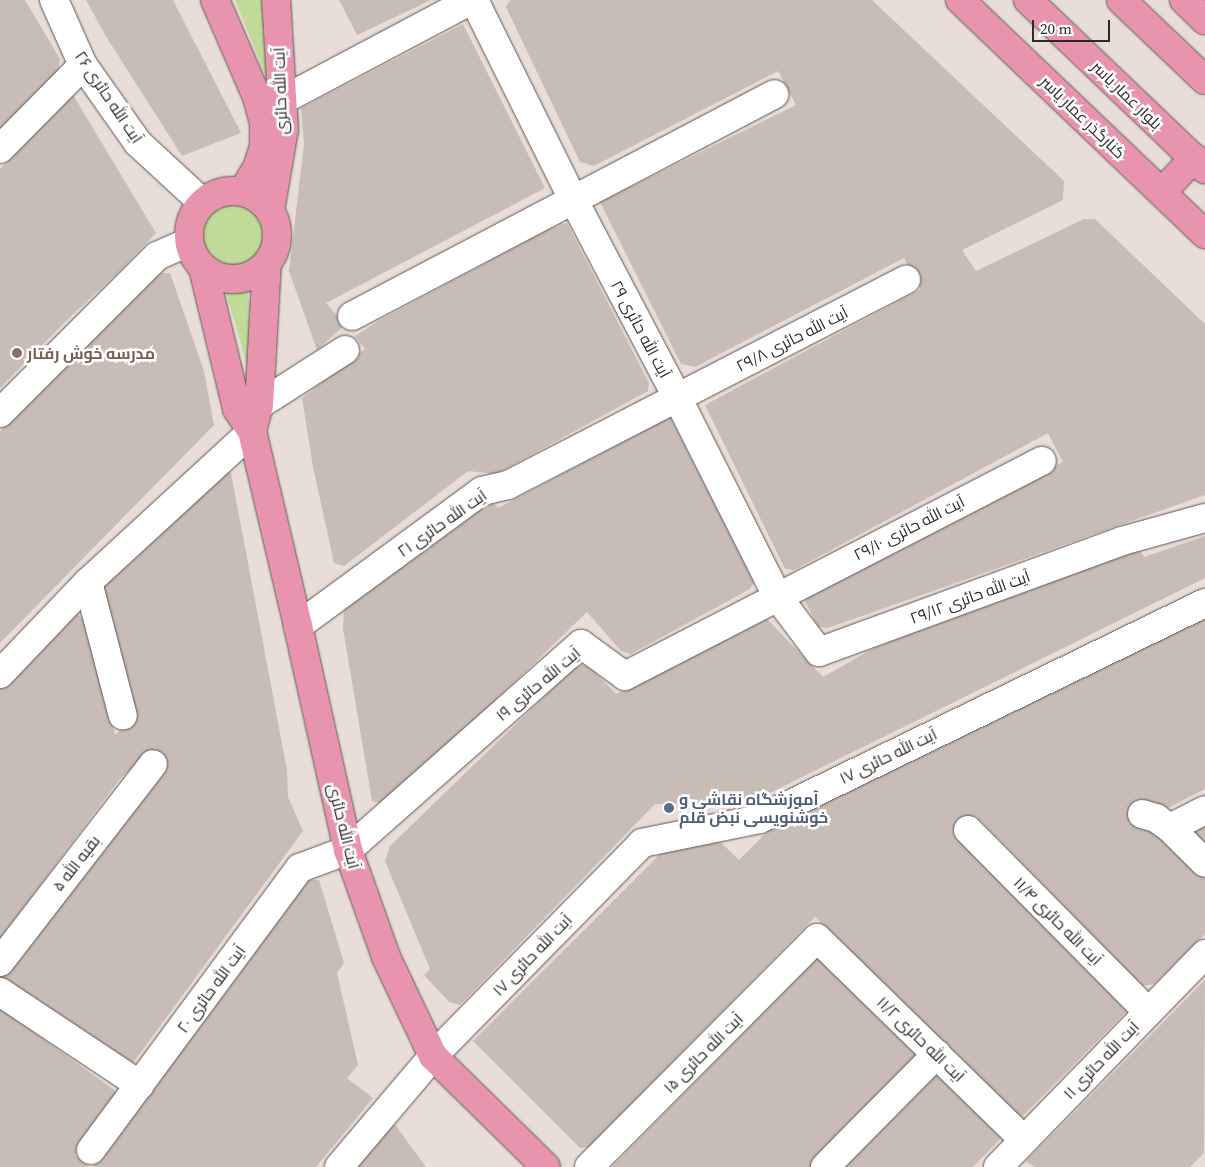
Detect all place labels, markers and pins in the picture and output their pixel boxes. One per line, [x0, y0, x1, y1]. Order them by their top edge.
place label: مدرسه خوش رفتار [27, 343, 155, 363]
marker: مدرسه خوش رفتار [11, 347, 23, 359]
place label: آموزشگاه نقاشی و خوشنویسی نبض قلم [679, 789, 828, 827]
marker: آموزشگاه نقاشی و خوشنویسی نبض قلم [663, 802, 675, 814]

